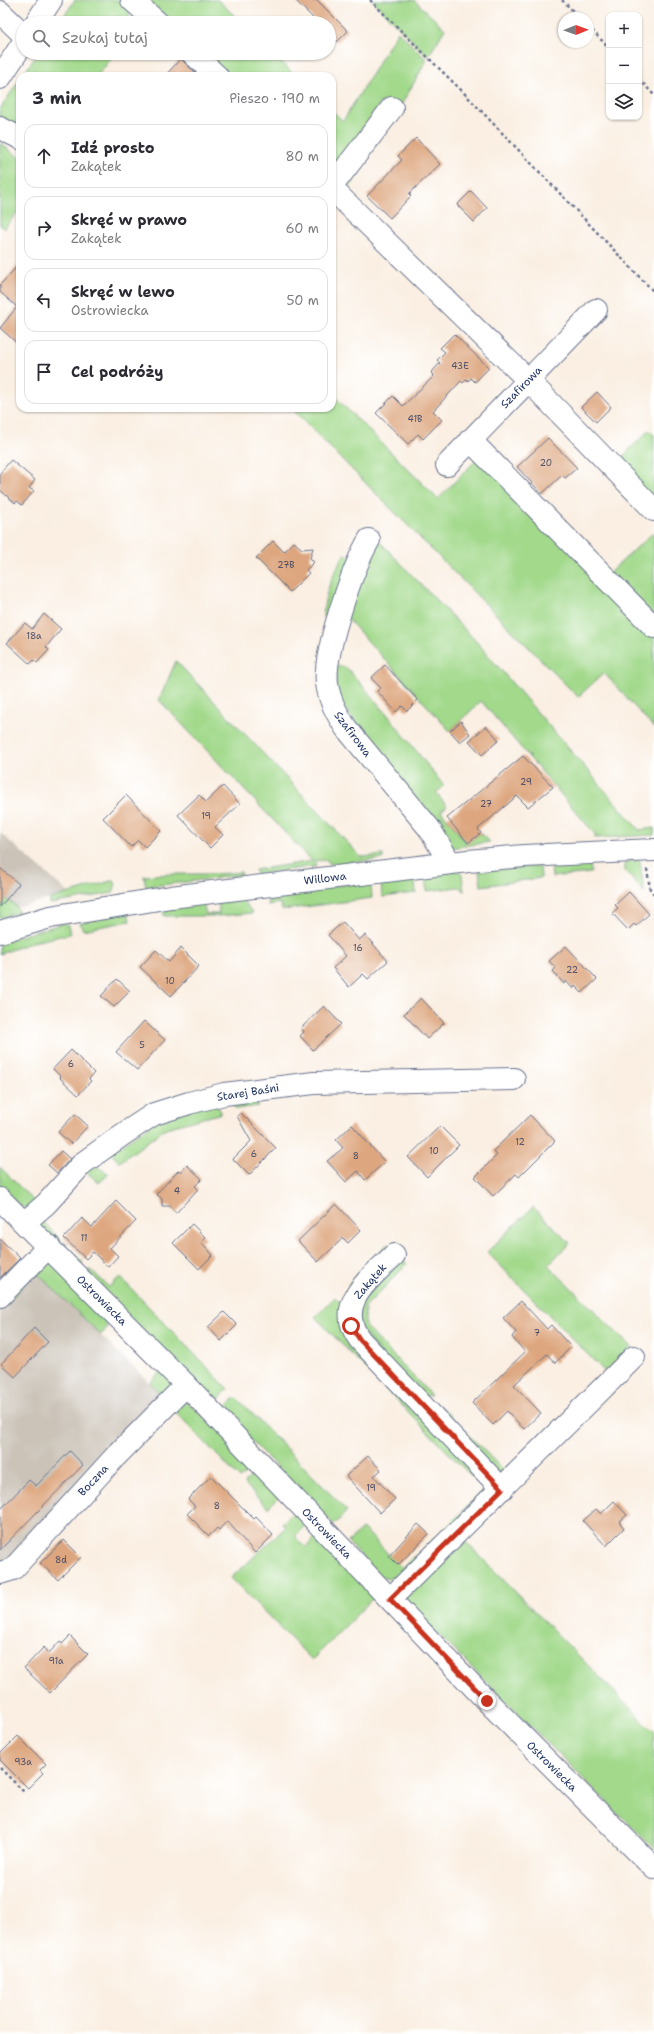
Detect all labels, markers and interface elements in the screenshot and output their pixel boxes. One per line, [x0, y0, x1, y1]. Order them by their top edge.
north arrow [558, 12, 594, 48]
map controls [606, 12, 642, 120]
button: + [606, 12, 642, 48]
search box [16, 16, 336, 60]
icon: search [30, 27, 52, 49]
text: Szukaj tutaj [62, 28, 148, 48]
button: − [606, 48, 642, 84]
button: layers [606, 84, 642, 120]
text: 3 min [32, 87, 82, 109]
text: Pieszo · 190 m [229, 90, 320, 107]
text: Idź prosto [71, 138, 155, 158]
icon: ahead [33, 145, 55, 167]
text: 80 m [285, 148, 319, 165]
text: Zakątek [71, 158, 122, 175]
text: Skręć w prawo [71, 210, 187, 230]
icon: right [33, 217, 55, 239]
text: 60 m [286, 220, 319, 237]
text: Zakątek [71, 230, 122, 247]
text: Skręć w lewo [71, 282, 175, 302]
icon: left [33, 289, 55, 311]
text: 50 m [286, 292, 319, 309]
text: Ostrowiecka [71, 302, 149, 319]
house number: 43E [451, 360, 469, 372]
icon: arrive [33, 361, 55, 383]
text: Cel podróży [71, 362, 163, 382]
street label: Szafirowa [497, 363, 545, 412]
house number: 41B [408, 413, 422, 425]
house number: 20 [540, 457, 552, 469]
house number: 27B [277, 559, 295, 571]
house number: 18a [26, 630, 42, 642]
street label: Szafirowa [330, 708, 375, 760]
house number: 29 [520, 776, 532, 788]
house number: 27 [480, 798, 492, 810]
house number: 19 [201, 810, 211, 822]
street label: Willowa [303, 868, 347, 889]
house number: 16 [353, 942, 363, 954]
house number: 22 [566, 964, 578, 976]
house number: 10 [165, 975, 175, 987]
house number: 5 [139, 1039, 145, 1051]
house number: 6 [68, 1058, 74, 1070]
street label: Starej Baśni [216, 1080, 280, 1105]
house number: 12 [515, 1136, 525, 1148]
house number: 10 [429, 1145, 439, 1157]
house number: 6 [251, 1148, 257, 1160]
house number: 8 [353, 1150, 359, 1162]
house number: 4 [174, 1185, 180, 1197]
house number: 11 [80, 1232, 88, 1244]
street label: Zakątek [351, 1260, 390, 1302]
street label: Ostrowiecka [73, 1272, 130, 1329]
route start [342, 1317, 360, 1335]
house number: 7 [534, 1327, 540, 1339]
street label: Boczna [75, 1461, 112, 1499]
house number: 19 [366, 1482, 376, 1494]
house number: 8 [214, 1500, 220, 1512]
street label: Ostrowiecka [298, 1505, 355, 1562]
house number: 8d [55, 1554, 67, 1566]
house number: 91a [48, 1655, 64, 1667]
route end [478, 1692, 496, 1710]
street label: Ostrowiecka [523, 1738, 580, 1795]
house number: 93a [14, 1756, 32, 1768]

